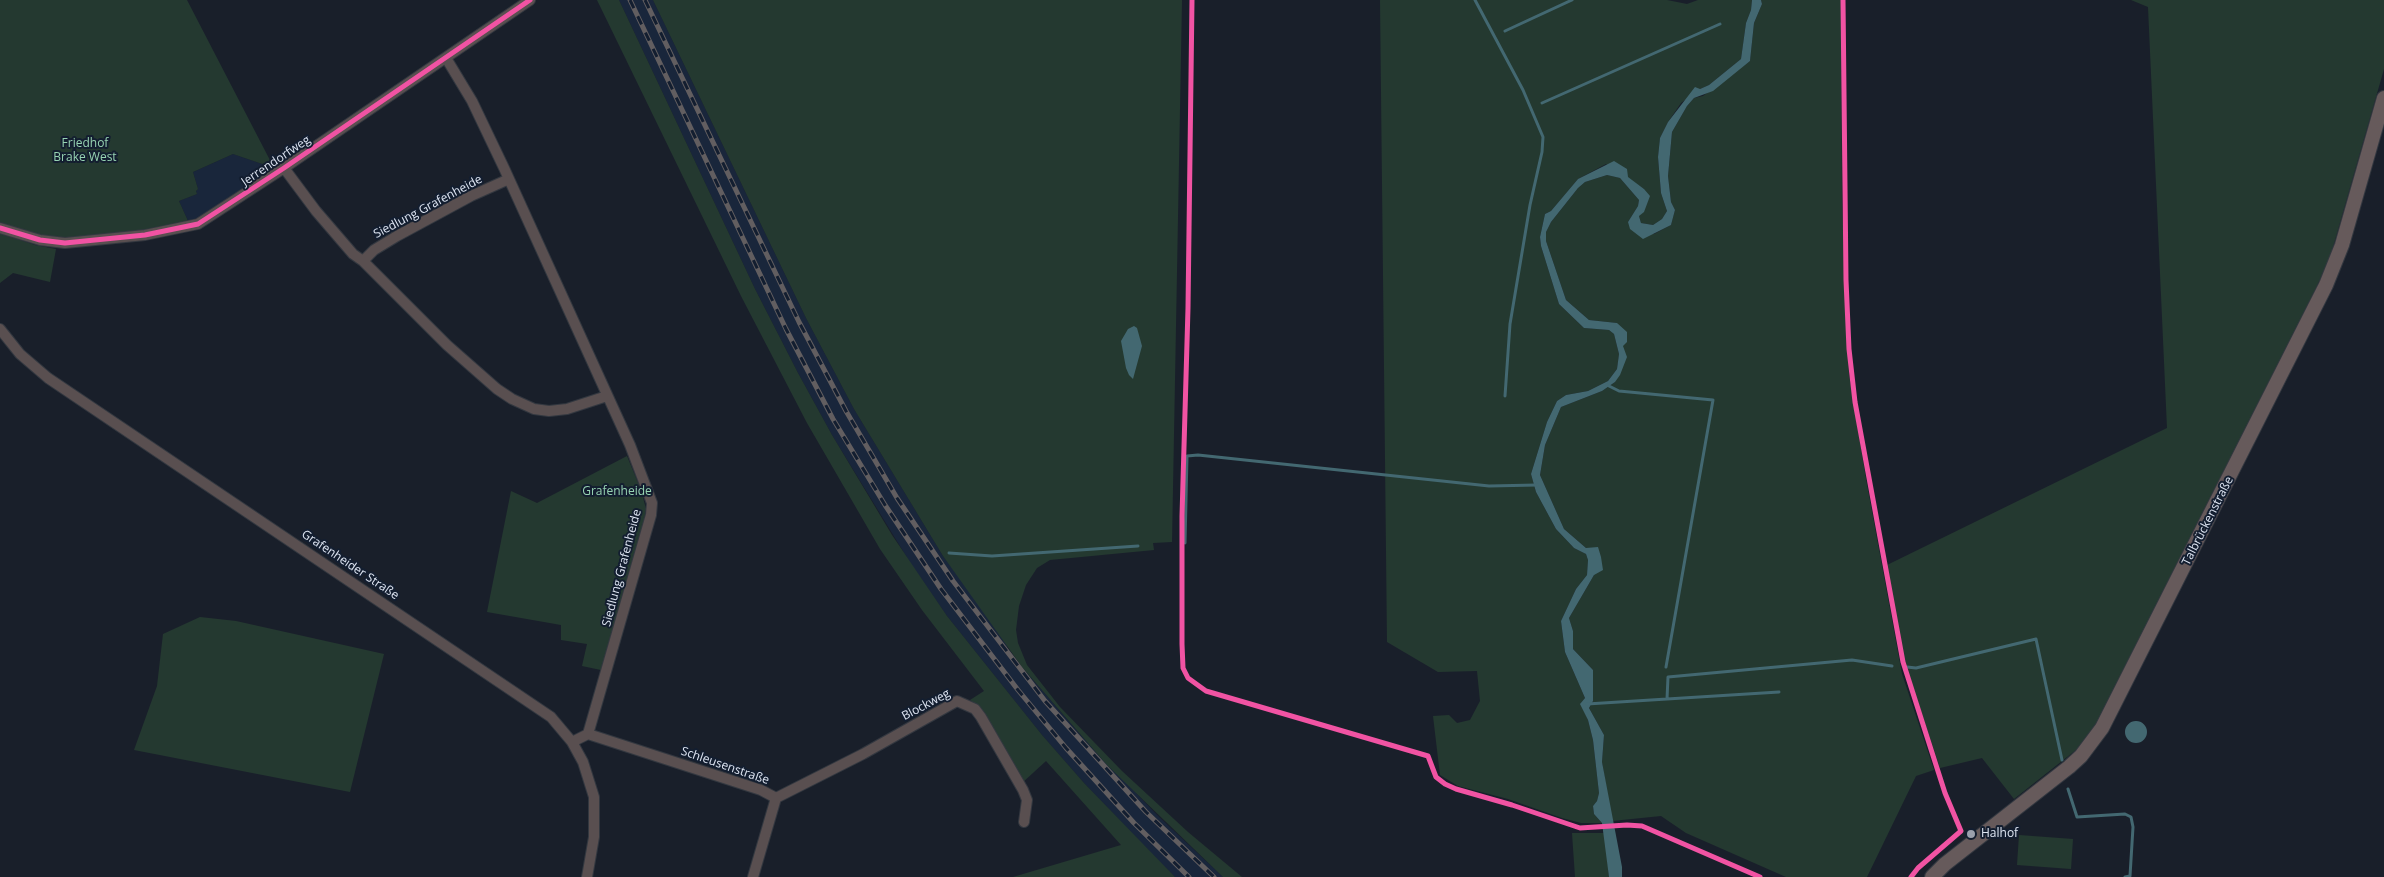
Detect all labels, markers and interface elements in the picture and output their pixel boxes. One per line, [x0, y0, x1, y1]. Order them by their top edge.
street label: Jerrendorfweg [239, 133, 313, 189]
park label: Friedhof Brake West [53, 137, 117, 165]
street label: Siedlung Grafenheide [371, 172, 485, 242]
street label: Talbrückenstraße [2179, 474, 2237, 568]
park label: Grafenheide [582, 485, 652, 499]
street label: Siedlung Grafenheide [599, 508, 645, 628]
street label: Grafenheider Straße [299, 527, 401, 603]
street label: Blockweg [899, 686, 953, 724]
street label: Schleusenstraße [679, 744, 771, 788]
place label: Halhof [1981, 827, 2018, 841]
marker: Halhof [1965, 828, 1977, 840]

